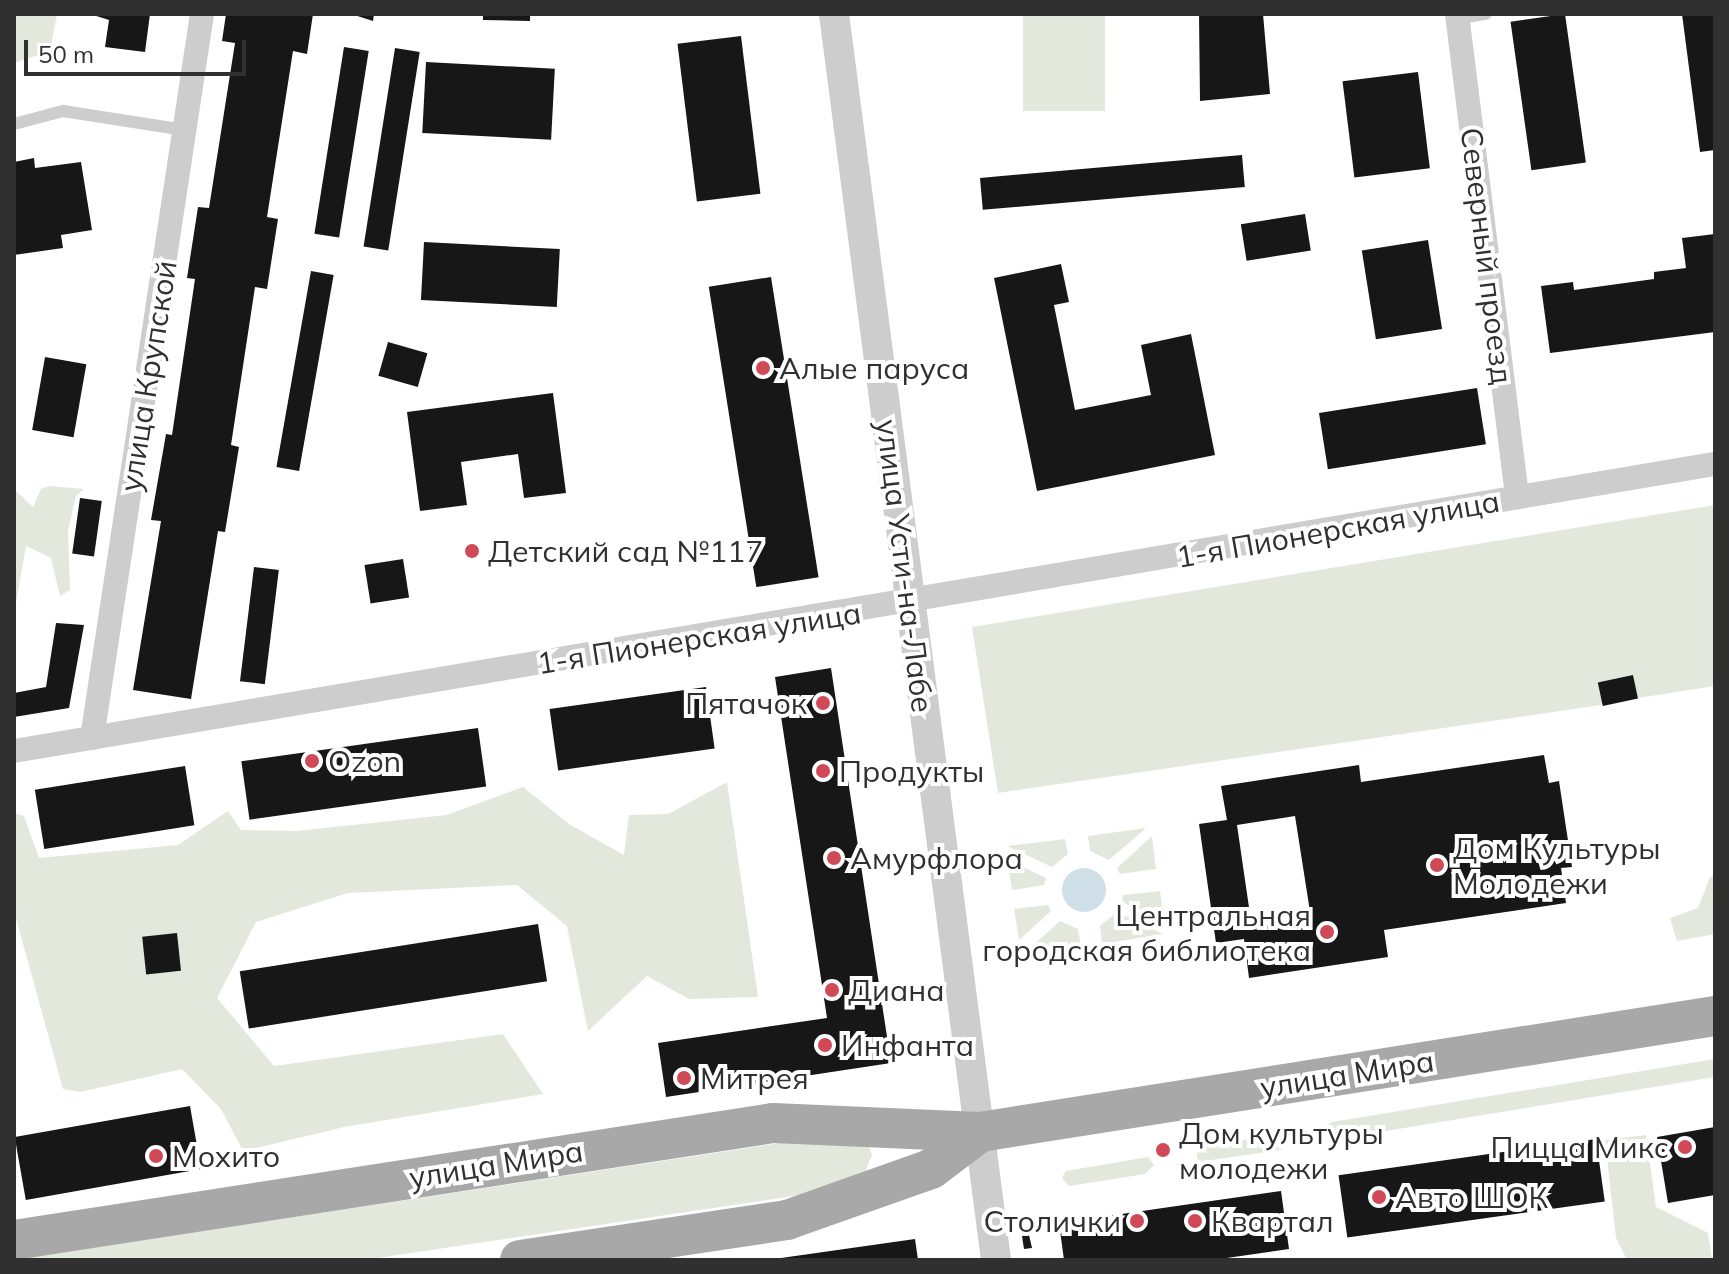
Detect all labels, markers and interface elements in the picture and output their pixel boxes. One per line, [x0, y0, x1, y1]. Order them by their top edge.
scale bar [28, 24, 250, 74]
text: 50 m [38, 39, 94, 69]
street label: Северный проезд [1453, 126, 1521, 386]
street label: улица Крупской [112, 258, 184, 494]
place label: Алые паруса [779, 350, 969, 386]
marker: Алые паруса [754, 359, 772, 377]
street label: улица Усти-на-Лабе [869, 417, 941, 715]
street label: 1-я Пионерская улица [1174, 483, 1502, 575]
place label: Детский сад №117 [488, 533, 763, 569]
marker: Детский сад №117 [463, 542, 481, 560]
street label: 1-я Пионерская улица [534, 595, 864, 681]
place label: Пятачок [685, 685, 807, 721]
marker: Пятачок [814, 694, 832, 712]
place label: Ozon [328, 743, 401, 779]
marker: Ozon [303, 752, 321, 770]
place label: Продукты [839, 753, 984, 789]
marker: Продукты [814, 762, 832, 780]
place label: Дом Культуры Молодежи [1453, 830, 1661, 900]
place label: Амурфлора [850, 840, 1023, 876]
marker: Амурфлора [825, 849, 843, 867]
marker: Дом Культуры Молодежи [1428, 856, 1446, 874]
place label: Центральная городская библиотека [982, 897, 1311, 968]
marker: Центральная городская библиотека [1318, 923, 1336, 941]
place label: Диана [848, 972, 944, 1008]
marker: Диана [823, 981, 841, 999]
place label: Инфанта [841, 1027, 974, 1063]
marker: Инфанта [816, 1036, 834, 1054]
street label: улица Мира [1258, 1042, 1436, 1106]
place label: Митрея [700, 1060, 809, 1096]
marker: Митрея [675, 1069, 693, 1087]
place label: Дом культуры молодежи [1179, 1115, 1384, 1186]
place label: Пицца Микс [1491, 1129, 1669, 1165]
street label: улица Мира [407, 1132, 585, 1196]
place label: Мохито [172, 1138, 280, 1174]
marker: Пицца Микс [1676, 1138, 1694, 1156]
marker: Дом культуры молодежи [1154, 1141, 1172, 1159]
marker: Мохито [147, 1147, 165, 1165]
place label: Авто ШОК [1395, 1179, 1548, 1215]
marker: Авто ШОК [1370, 1188, 1388, 1206]
place label: Столички [983, 1203, 1121, 1239]
place label: Квартал [1211, 1203, 1334, 1239]
marker: Столички [1128, 1212, 1146, 1230]
marker: Квартал [1186, 1212, 1204, 1230]

